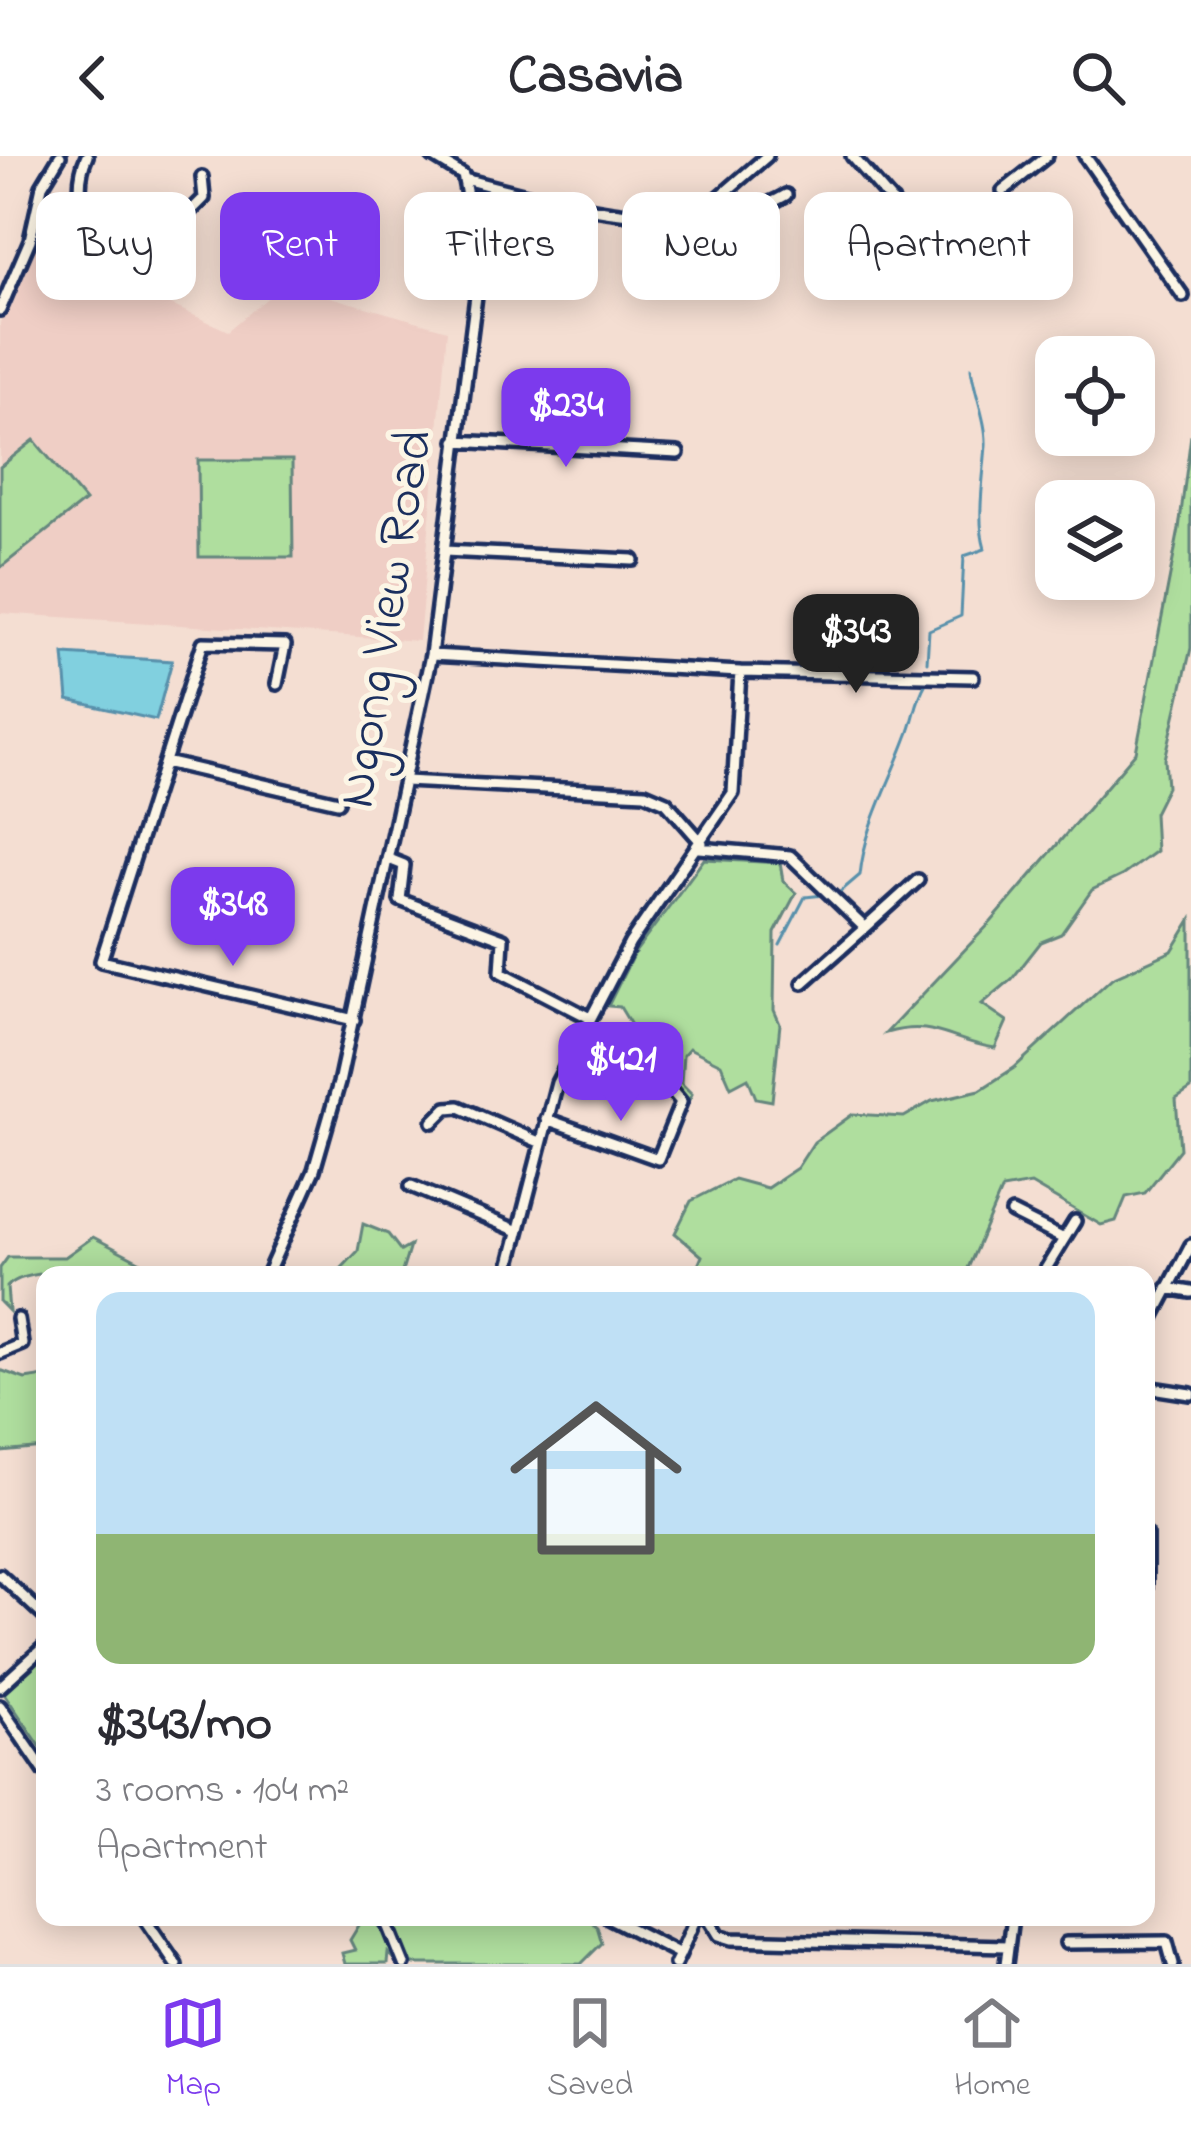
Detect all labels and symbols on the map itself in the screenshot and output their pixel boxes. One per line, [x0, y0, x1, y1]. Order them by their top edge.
pin: $234 [495, 368, 637, 470]
street label: Ngong View Road [320, 424, 457, 814]
pin: $343 [785, 594, 927, 696]
pin: $348 [162, 867, 304, 969]
pin: $421 [550, 1022, 692, 1124]

